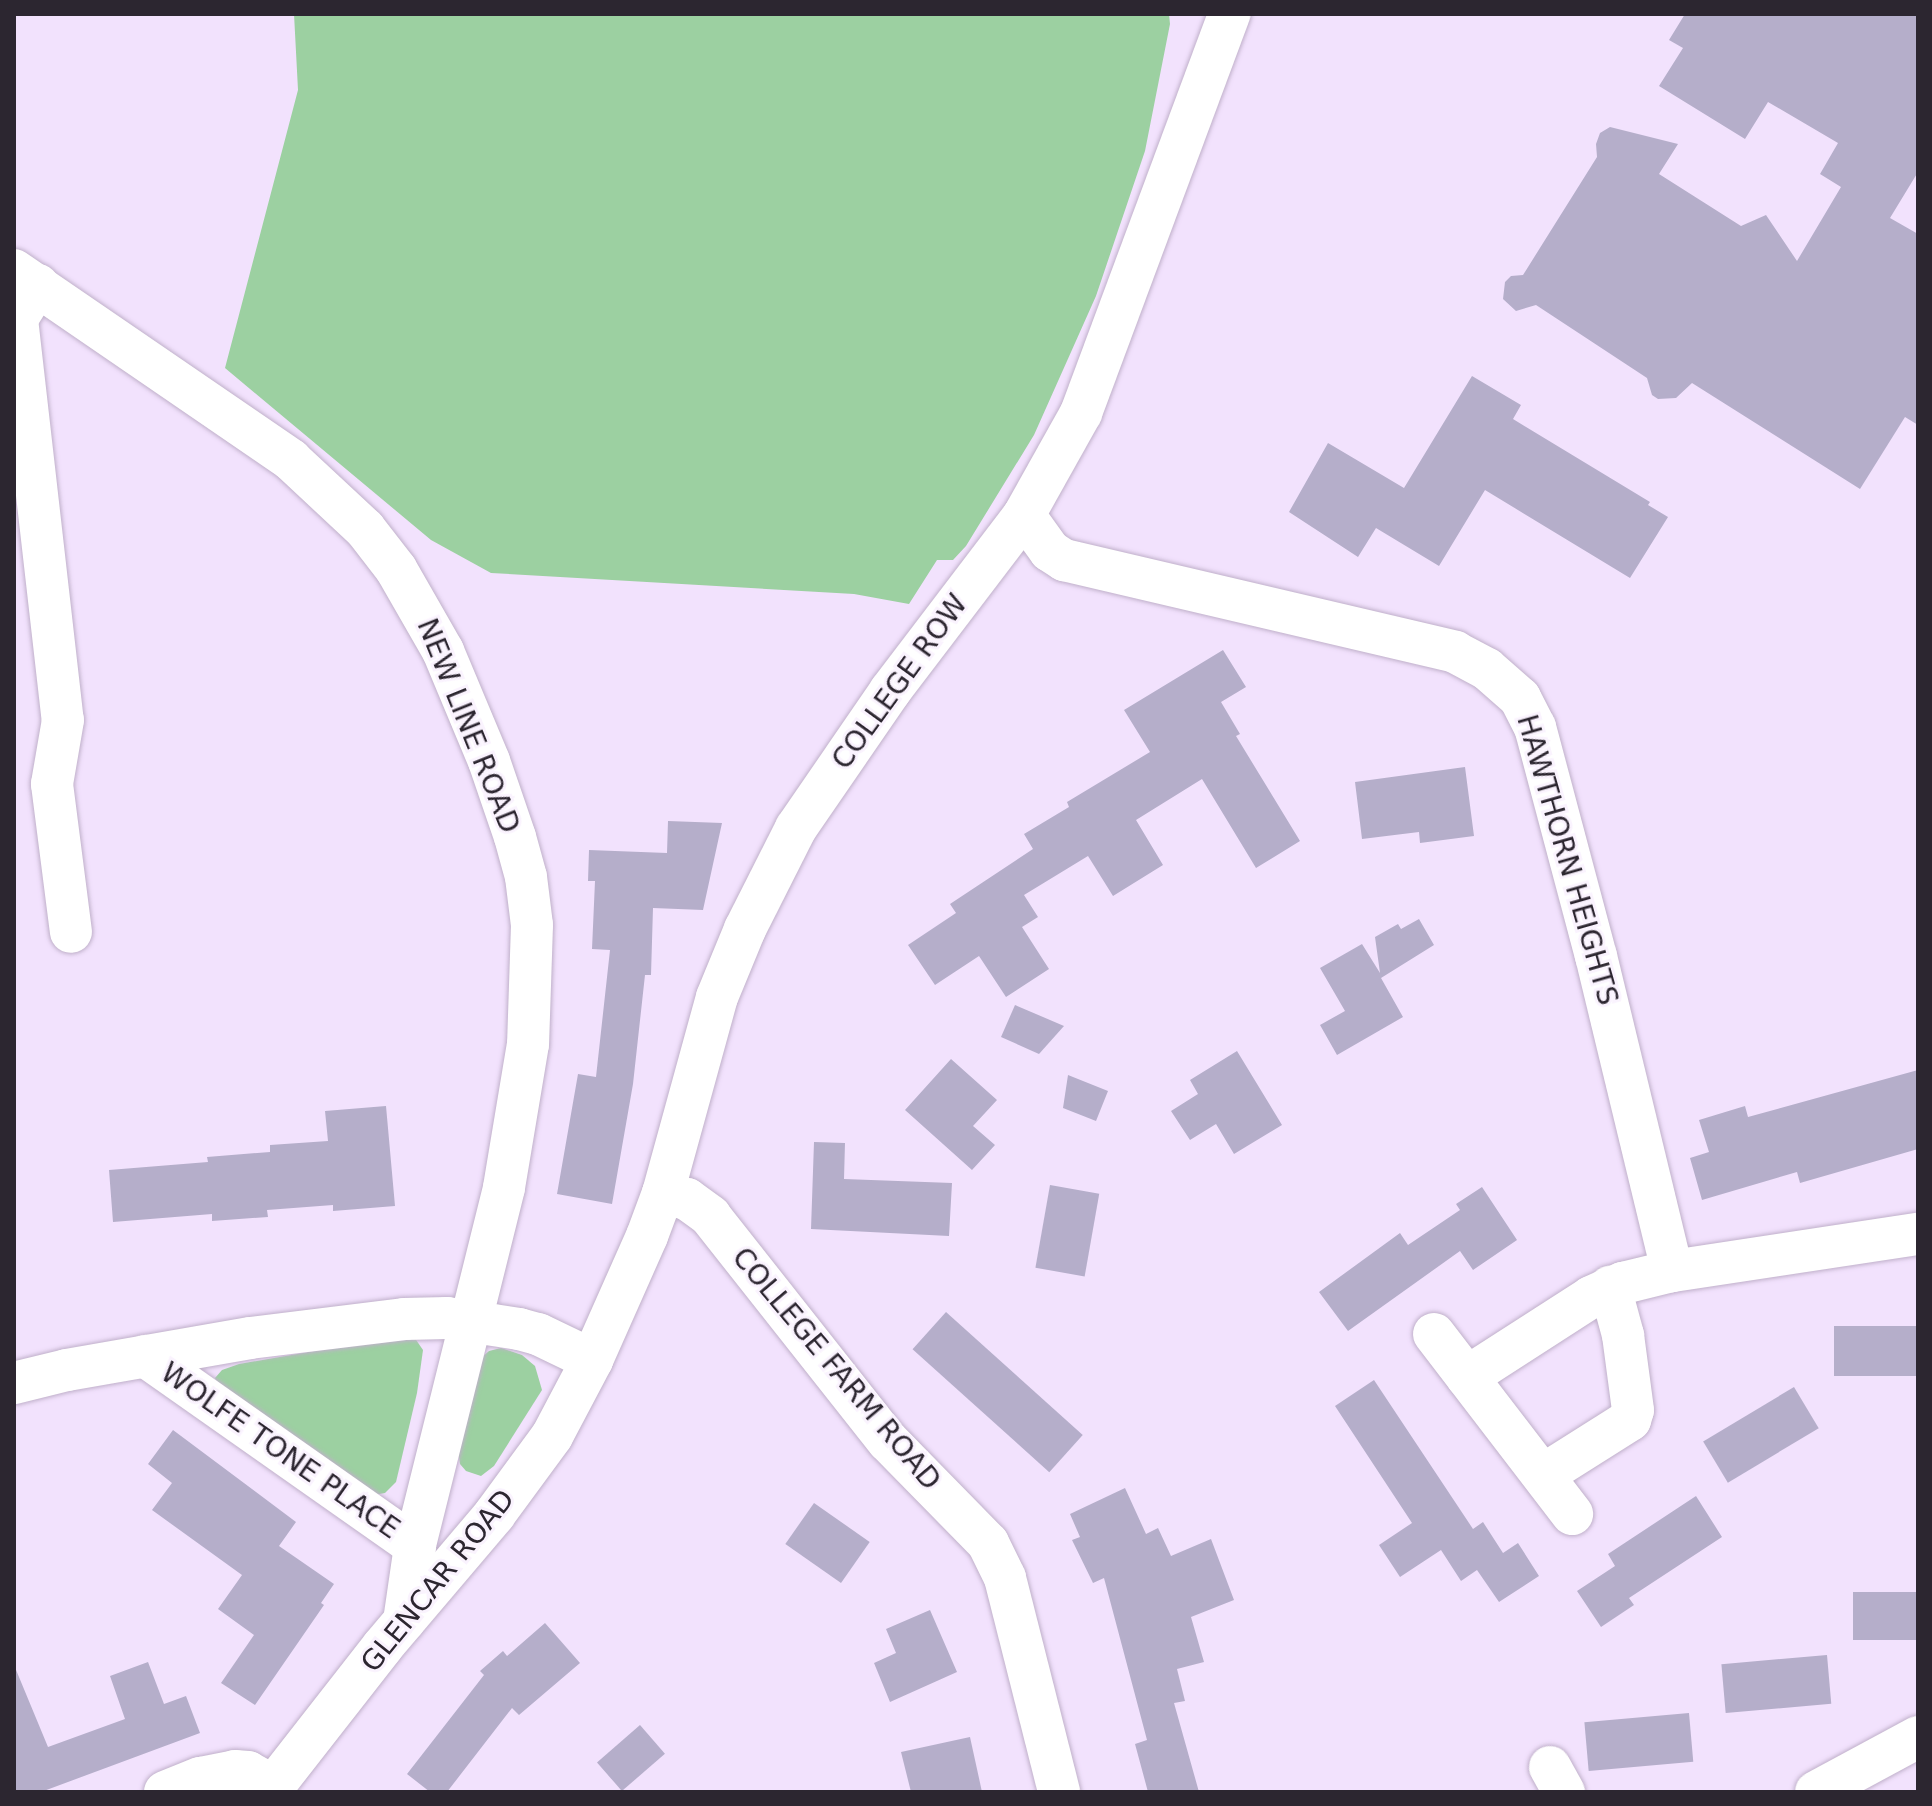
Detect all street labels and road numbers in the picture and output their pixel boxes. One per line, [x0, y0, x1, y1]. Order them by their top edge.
street label: COLLEGE ROW [825, 588, 975, 776]
street label: NEW LINE ROAD [410, 614, 526, 838]
street label: HAWTHORN HEIGHTS [1509, 711, 1625, 1009]
street label: COLLEGE FARM ROAD [725, 1241, 947, 1497]
street label: WOLFE TONE PLACE [154, 1356, 406, 1546]
street label: GLENCAR ROAD [354, 1483, 522, 1679]

